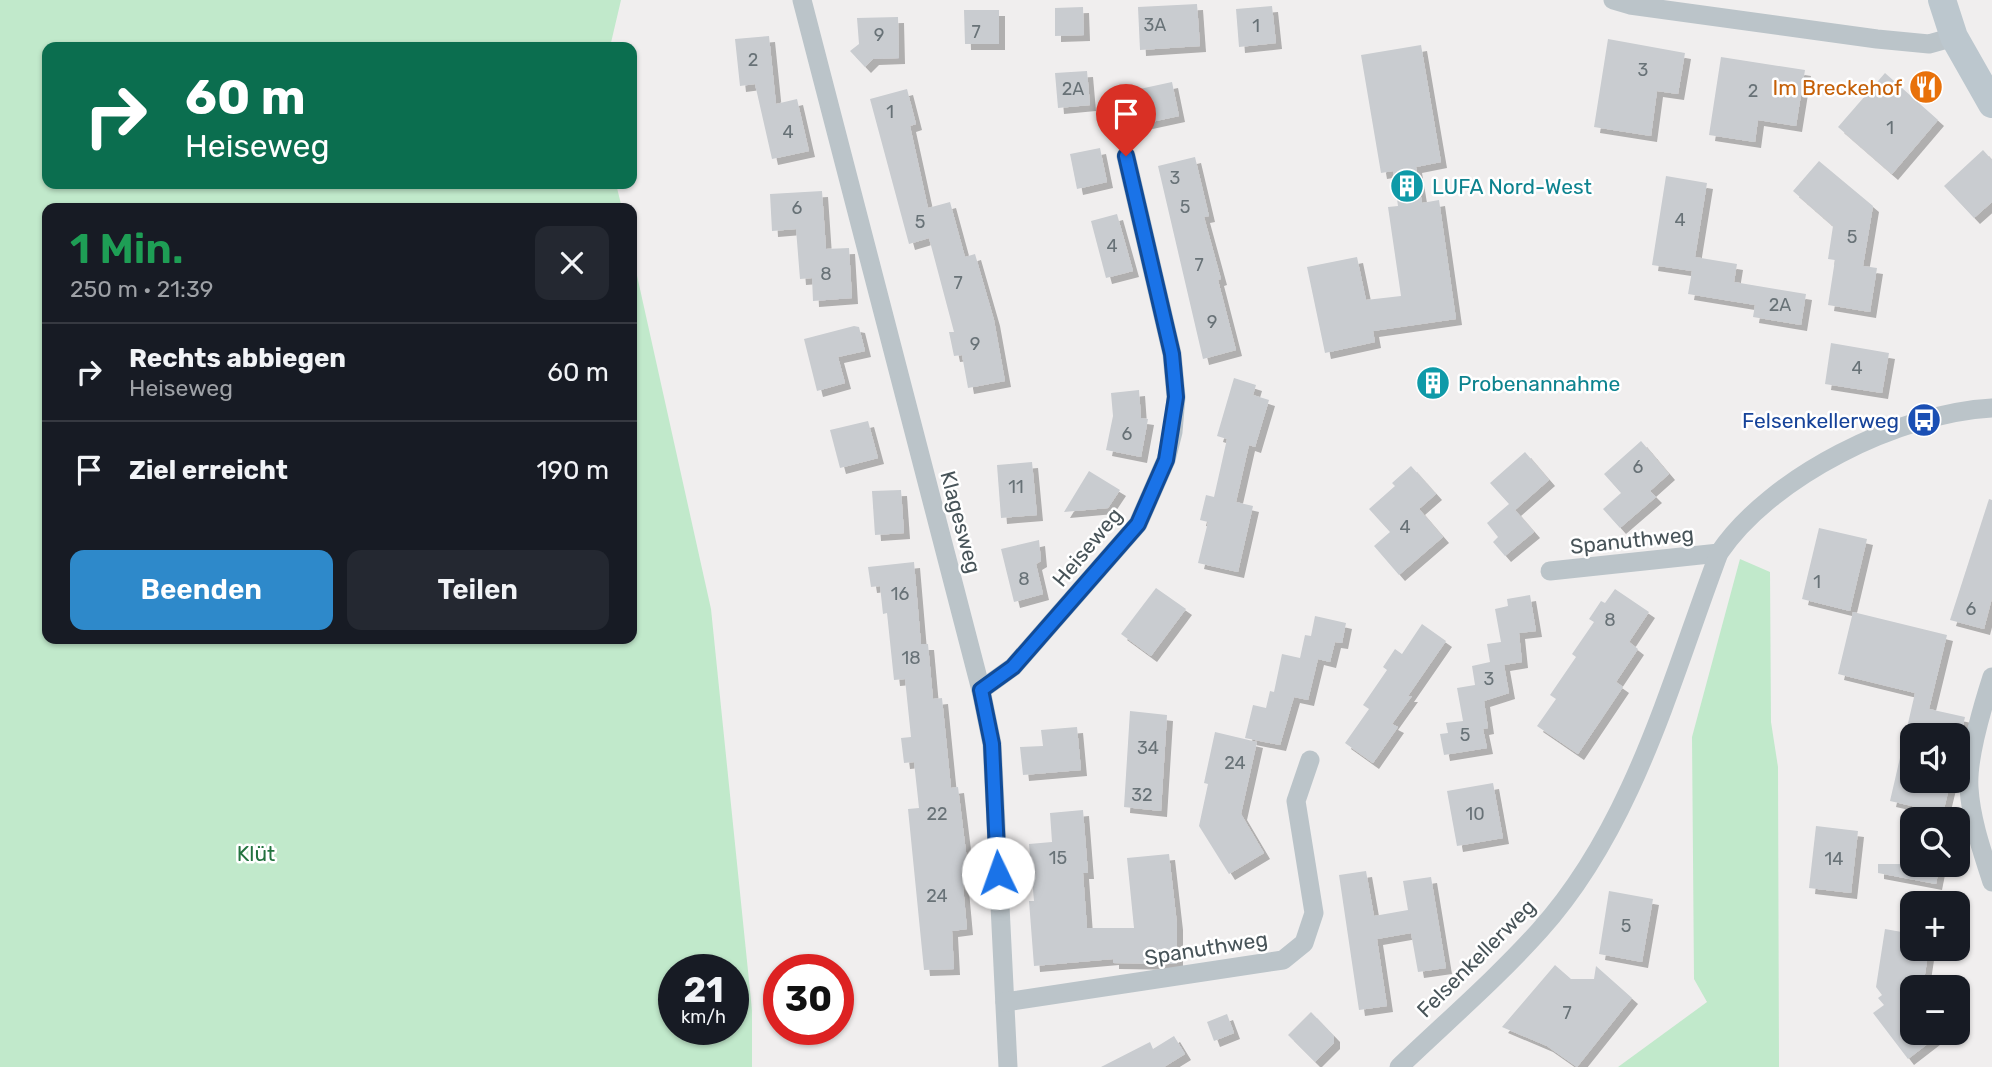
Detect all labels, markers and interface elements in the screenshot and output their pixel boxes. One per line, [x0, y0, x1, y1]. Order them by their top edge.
house number: 3A [1144, 14, 1166, 36]
house number: 1 [1252, 15, 1260, 37]
house number: 7 [971, 21, 981, 43]
house number: 9 [874, 24, 884, 46]
house number: 2 [748, 49, 758, 71]
house number: 3 [1638, 59, 1648, 81]
text: 60 m [185, 68, 306, 126]
restaurant icon: Im Breckehof [1907, 68, 1945, 106]
icon: right [70, 70, 161, 161]
place label: Im Breckehof [1772, 75, 1902, 100]
house number: 2A [1062, 78, 1084, 100]
house number: 2 [1748, 80, 1758, 102]
pin [1096, 84, 1156, 156]
icon: arrive [1107, 95, 1145, 133]
house number: 1 [886, 101, 894, 123]
house number: 1 [1886, 117, 1894, 139]
house number: 4 [782, 121, 794, 143]
text: Heiseweg [185, 127, 330, 165]
house number: 3 [1170, 167, 1180, 189]
building icon: LUFA Nord-West [1388, 167, 1426, 205]
place label: LUFA Nord-West [1432, 174, 1592, 199]
house number: 5 [1180, 196, 1190, 218]
house number: 6 [792, 197, 803, 219]
house number: 4 [1674, 209, 1686, 231]
house number: 5 [915, 211, 925, 233]
text: 1 Min. [70, 224, 183, 274]
button: close [535, 226, 609, 300]
house number: 5 [1847, 226, 1857, 248]
house number: 4 [1106, 235, 1118, 257]
house number: 7 [1194, 254, 1204, 276]
house number: 8 [820, 263, 832, 285]
house number: 7 [953, 272, 963, 294]
text: 250 m · 21:39 [70, 275, 213, 303]
house number: 2A [1769, 294, 1791, 316]
house number: 9 [1207, 311, 1217, 333]
house number: 9 [970, 333, 980, 355]
text: Rechts abbiegen [129, 343, 346, 374]
icon: right [70, 353, 108, 391]
text: 60 m [547, 357, 609, 388]
house number: 4 [1851, 357, 1863, 379]
building icon: Probenannahme [1414, 364, 1452, 402]
place label: Probenannahme [1458, 371, 1620, 396]
text: Heiseweg [129, 374, 233, 402]
bus stop icon: Felsenkellerweg [1905, 401, 1943, 439]
place label: Felsenkellerweg [1742, 408, 1899, 433]
house number: 6 [1122, 423, 1133, 445]
icon: arrive [70, 451, 108, 489]
text: Ziel erreicht [129, 455, 288, 486]
text: 190 m [536, 455, 609, 486]
house number: 6 [1633, 456, 1644, 478]
street label: Klagesweg [935, 468, 987, 576]
house number: 11 [1008, 476, 1024, 498]
street label: Heiseweg [1047, 503, 1127, 591]
house number: 4 [1399, 516, 1411, 538]
street label: Spanuthweg [1569, 521, 1695, 559]
button: Beenden [70, 550, 333, 630]
button: Teilen [347, 550, 609, 630]
house number: 8 [1018, 568, 1030, 590]
house number: 1 [1813, 571, 1821, 593]
house number: 16 [891, 583, 909, 605]
house number: 6 [1966, 598, 1977, 620]
house number: 8 [1604, 609, 1616, 631]
house number: 18 [901, 647, 921, 669]
house number: 3 [1484, 668, 1494, 690]
map controls [1900, 723, 1970, 1045]
button: sound [1900, 723, 1970, 793]
house number: 5 [1460, 724, 1470, 746]
house number: 34 [1137, 737, 1159, 759]
house number: 24 [1224, 752, 1246, 774]
house number: 32 [1131, 784, 1153, 806]
house number: 22 [926, 803, 948, 825]
house number: 10 [1465, 803, 1485, 825]
button: search [1900, 807, 1970, 877]
position arrow [961, 836, 1035, 910]
park label: Klüt [237, 841, 275, 866]
house number: 15 [1049, 847, 1067, 869]
house number: 14 [1825, 848, 1843, 870]
house number: 24 [926, 885, 948, 907]
button: + [1900, 891, 1970, 961]
street label: Felsenkellerweg [1412, 894, 1540, 1022]
house number: 5 [1621, 915, 1631, 937]
street label: Spanuthweg [1143, 926, 1269, 970]
speed limit sign: 30 [763, 954, 854, 1045]
text: 21 [683, 969, 724, 1011]
button: − [1900, 975, 1970, 1045]
house number: 7 [1562, 1002, 1572, 1024]
text: km/h [681, 1006, 726, 1028]

